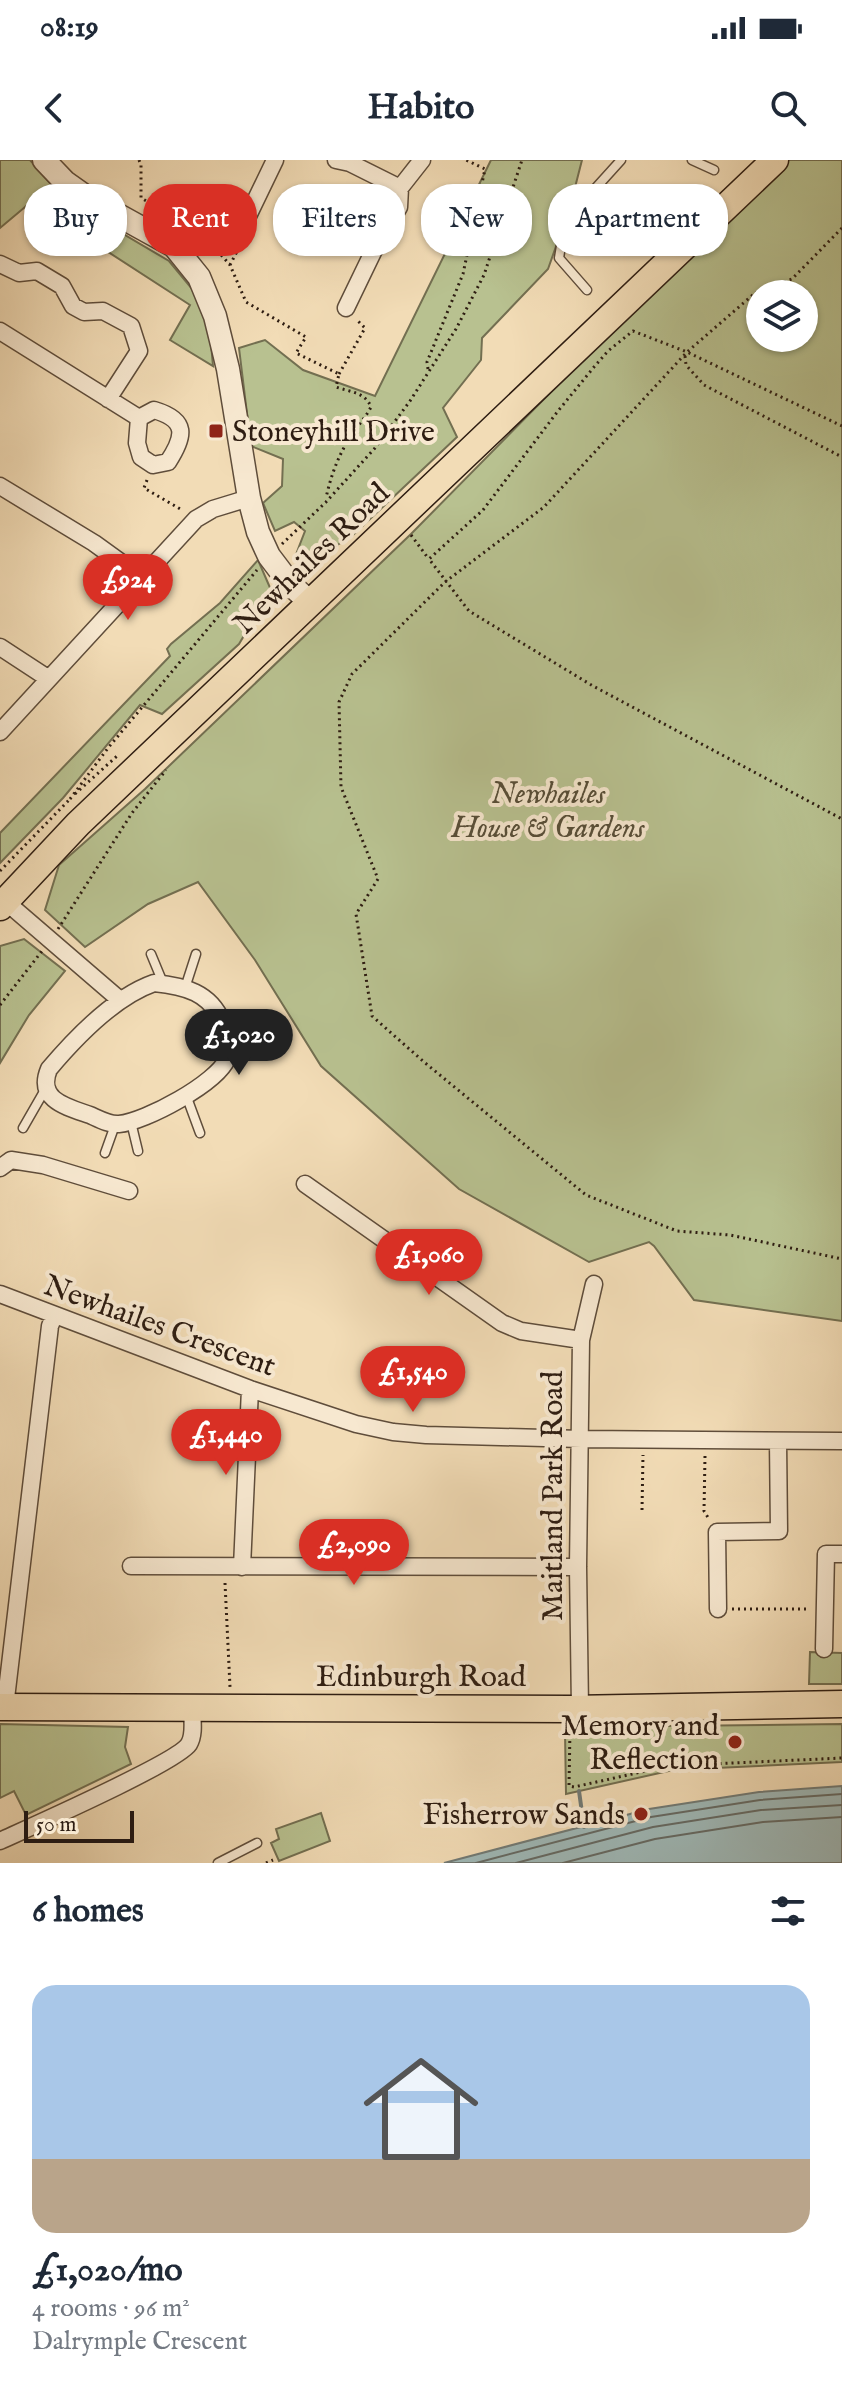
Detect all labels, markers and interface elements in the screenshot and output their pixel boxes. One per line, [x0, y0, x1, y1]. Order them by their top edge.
text: 08:19 [40, 9, 99, 47]
text: Habito [368, 85, 474, 131]
icon: back [32, 86, 76, 130]
icon: search [766, 86, 810, 130]
chip: Buy [24, 184, 127, 256]
chip: Rent [143, 184, 257, 256]
chip: Filters [273, 184, 405, 256]
chip: New [421, 184, 532, 256]
chip: Apartment [548, 184, 728, 256]
map controls [746, 280, 818, 352]
button: layers [746, 280, 818, 352]
place label: Stoneyhill Drive [232, 414, 435, 452]
marker: Stoneyhill Drive [207, 422, 225, 440]
street label: Newhailes Road [226, 475, 399, 643]
pin: £924 [81, 554, 175, 622]
text: £924 [101, 563, 155, 596]
park label: Newhailes House & Gardens [450, 776, 645, 848]
pin: £1,020 [174, 1009, 304, 1077]
text: £1,020 [203, 1018, 275, 1051]
pin: £1,060 [364, 1229, 494, 1297]
text: £1,060 [393, 1238, 465, 1271]
street label: Newhailes Crescent [38, 1267, 280, 1386]
pin: £1,540 [348, 1346, 478, 1414]
text: £1,540 [378, 1355, 448, 1388]
street label: Maitland Park Road [535, 1370, 573, 1621]
pin: £1,440 [161, 1409, 291, 1477]
text: £1,440 [189, 1418, 263, 1451]
pin: £2,090 [289, 1519, 419, 1587]
text: £2,090 [317, 1528, 391, 1561]
street label: Edinburgh Road [316, 1659, 527, 1697]
place label: Memory and Reflection [561, 1708, 720, 1780]
marker: Memory and Reflection [726, 1733, 744, 1751]
place label: Fisherrow Sands [423, 1797, 625, 1835]
marker: Fisherrow Sands [632, 1805, 650, 1823]
scale bar [24, 1807, 134, 1843]
text: 50 m [36, 1811, 77, 1839]
icon: filters [766, 1889, 810, 1933]
text: 6 homes [32, 1890, 144, 1933]
icon: home [349, 2037, 493, 2181]
text: £1,020/mo [32, 2249, 183, 2292]
text: 4 rooms · 96 m² [32, 2292, 190, 2325]
text: Dalrymple Crescent [32, 2325, 247, 2358]

